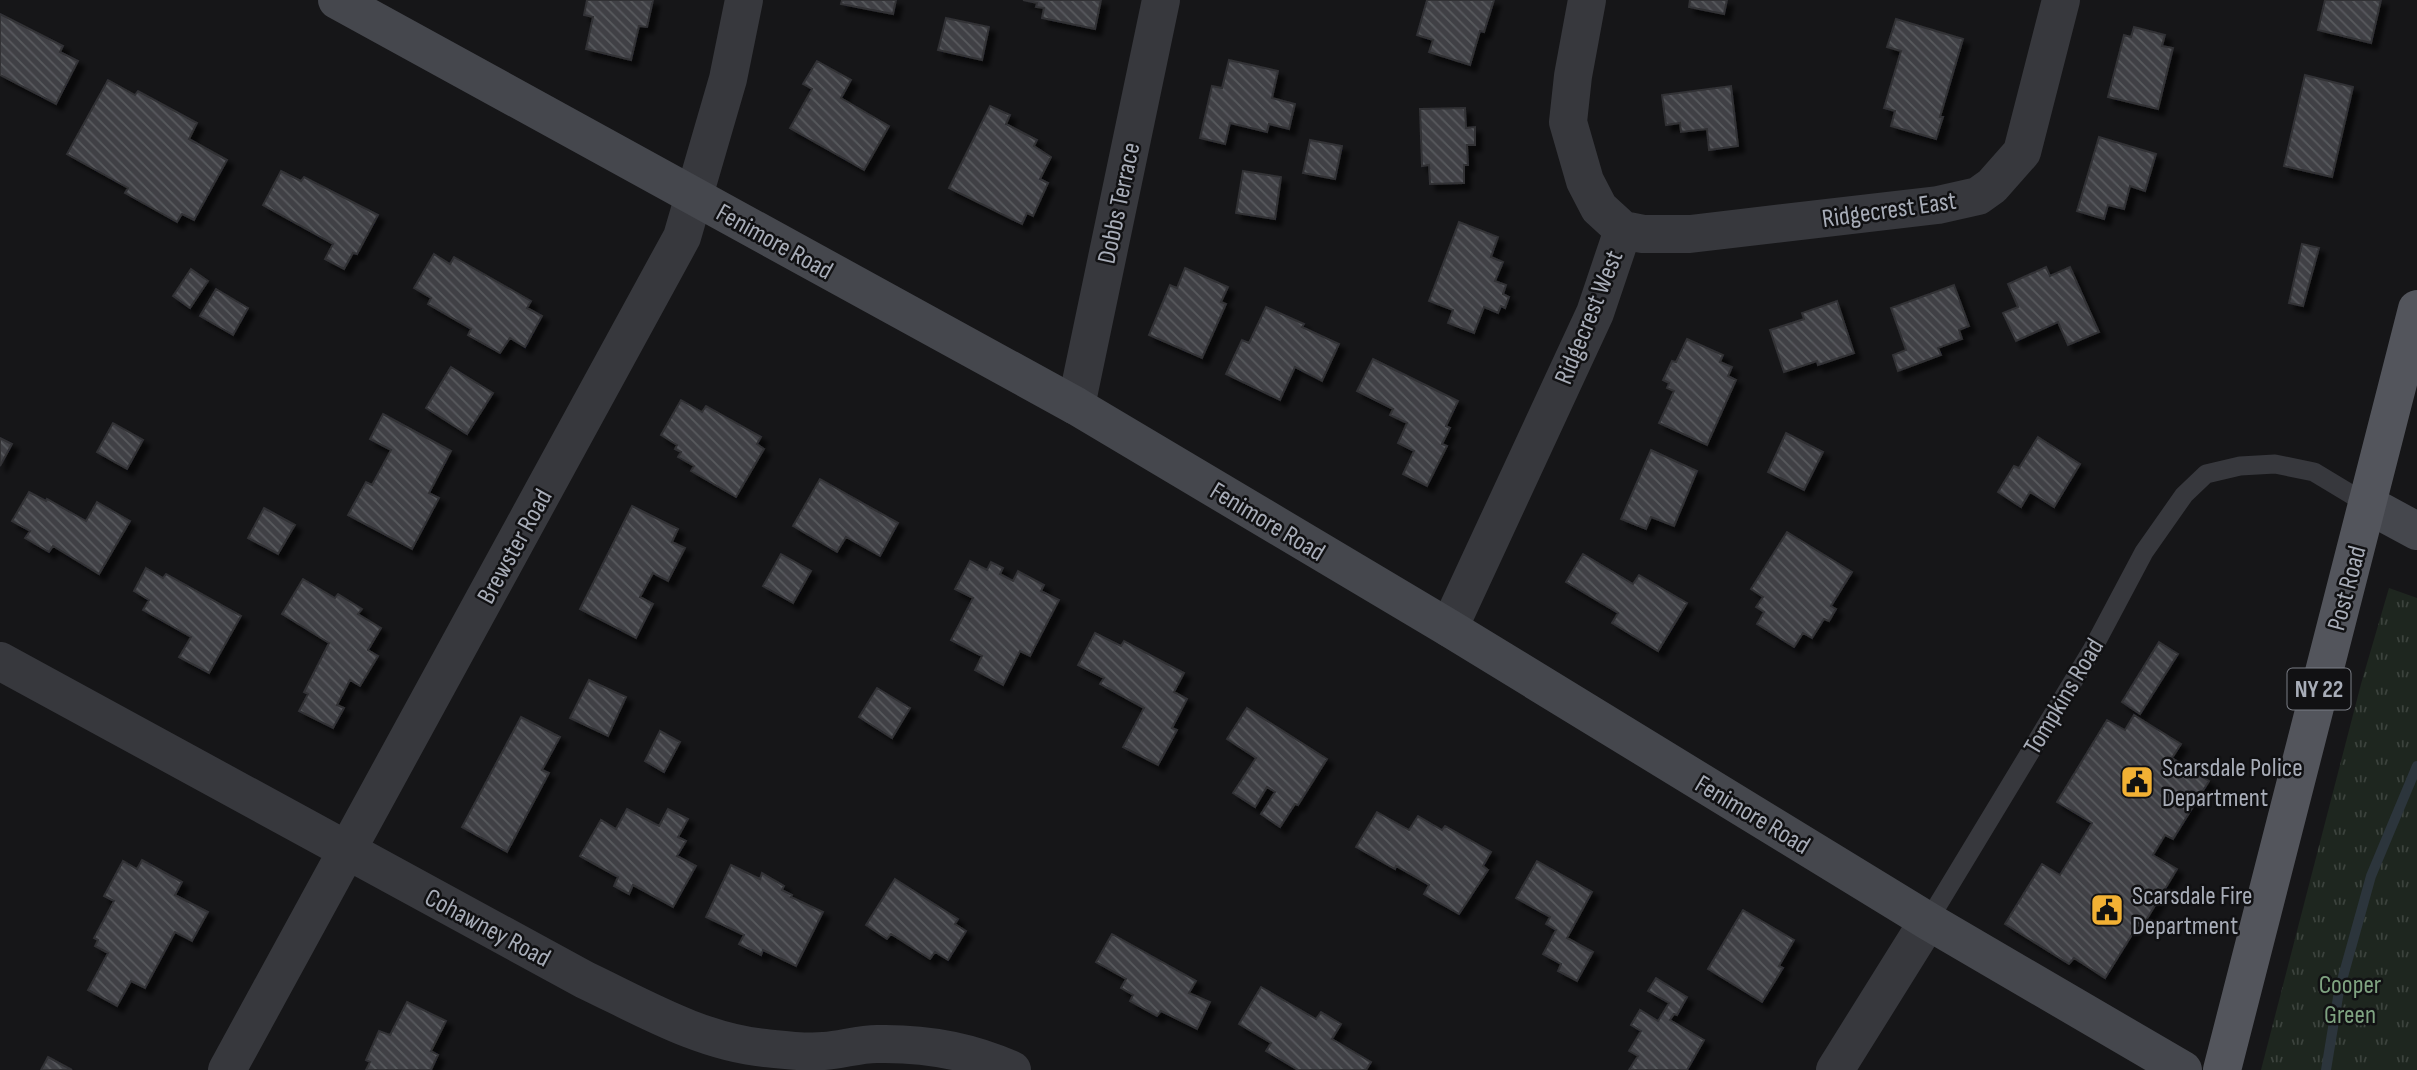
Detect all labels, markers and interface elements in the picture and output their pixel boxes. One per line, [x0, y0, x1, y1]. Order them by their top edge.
street label: Dobbs Terrace [1091, 140, 1147, 267]
street label: Ridgecrest East [1820, 186, 1958, 235]
street label: Fenimore Road [711, 198, 838, 287]
street label: Ridgecrest West [1548, 246, 1630, 389]
street label: Fenimore Road [1204, 476, 1330, 569]
street label: Brewster Road [471, 484, 559, 609]
street label: Post Road [2321, 543, 2374, 634]
street label: Tompkins Road [2018, 633, 2111, 760]
road number: NY 22 [2288, 668, 2350, 710]
place label: Scarsdale Police Department [2162, 753, 2303, 814]
public building icon: Scarsdale Police Department [2118, 763, 2156, 801]
street label: Fenimore Road [1689, 769, 1815, 862]
place label: Scarsdale Fire Department [2132, 881, 2252, 942]
street label: Cohawney Road [419, 882, 555, 974]
public building icon: Scarsdale Fire Department [2088, 891, 2126, 929]
park label: Cooper Green [2319, 970, 2382, 1031]

